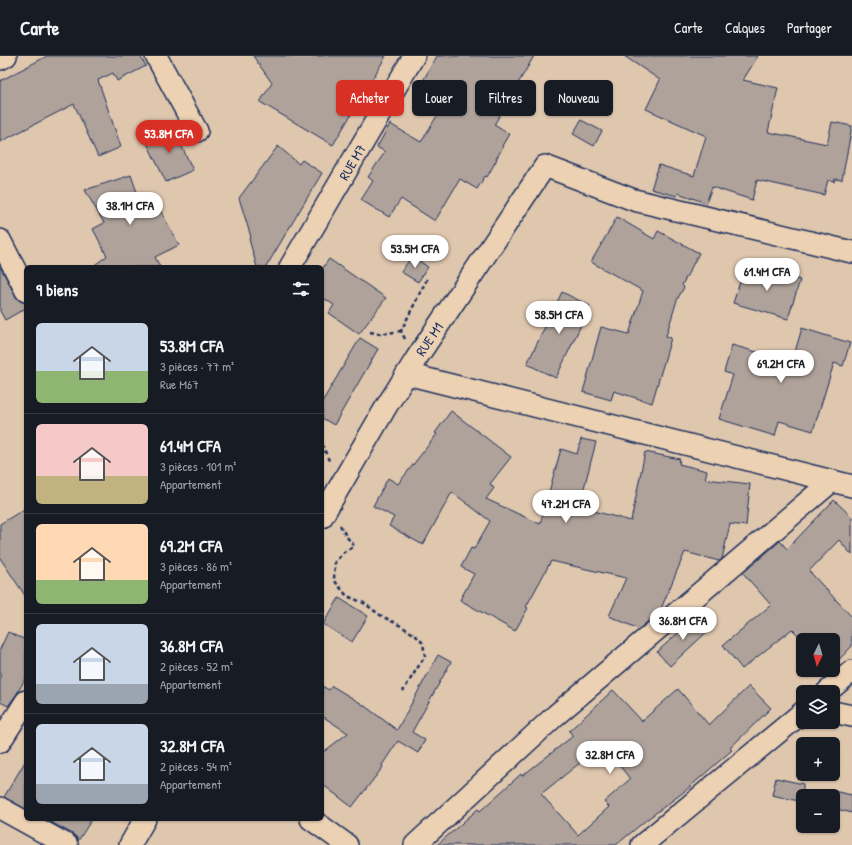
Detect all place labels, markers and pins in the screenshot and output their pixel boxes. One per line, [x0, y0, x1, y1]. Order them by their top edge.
pin: 53.8M CFA [123, 120, 215, 154]
pin: 38.1M CFA [84, 192, 176, 226]
pin: 53.5M CFA [369, 235, 461, 269]
pin: 61.4M CFA [721, 258, 813, 292]
pin: 58.5M CFA [513, 301, 605, 335]
pin: 69.2M CFA [735, 350, 827, 384]
pin: 47.2M CFA [520, 490, 612, 524]
pin: 36.8M CFA [637, 607, 729, 641]
pin: 32.8M CFA [564, 741, 656, 775]

